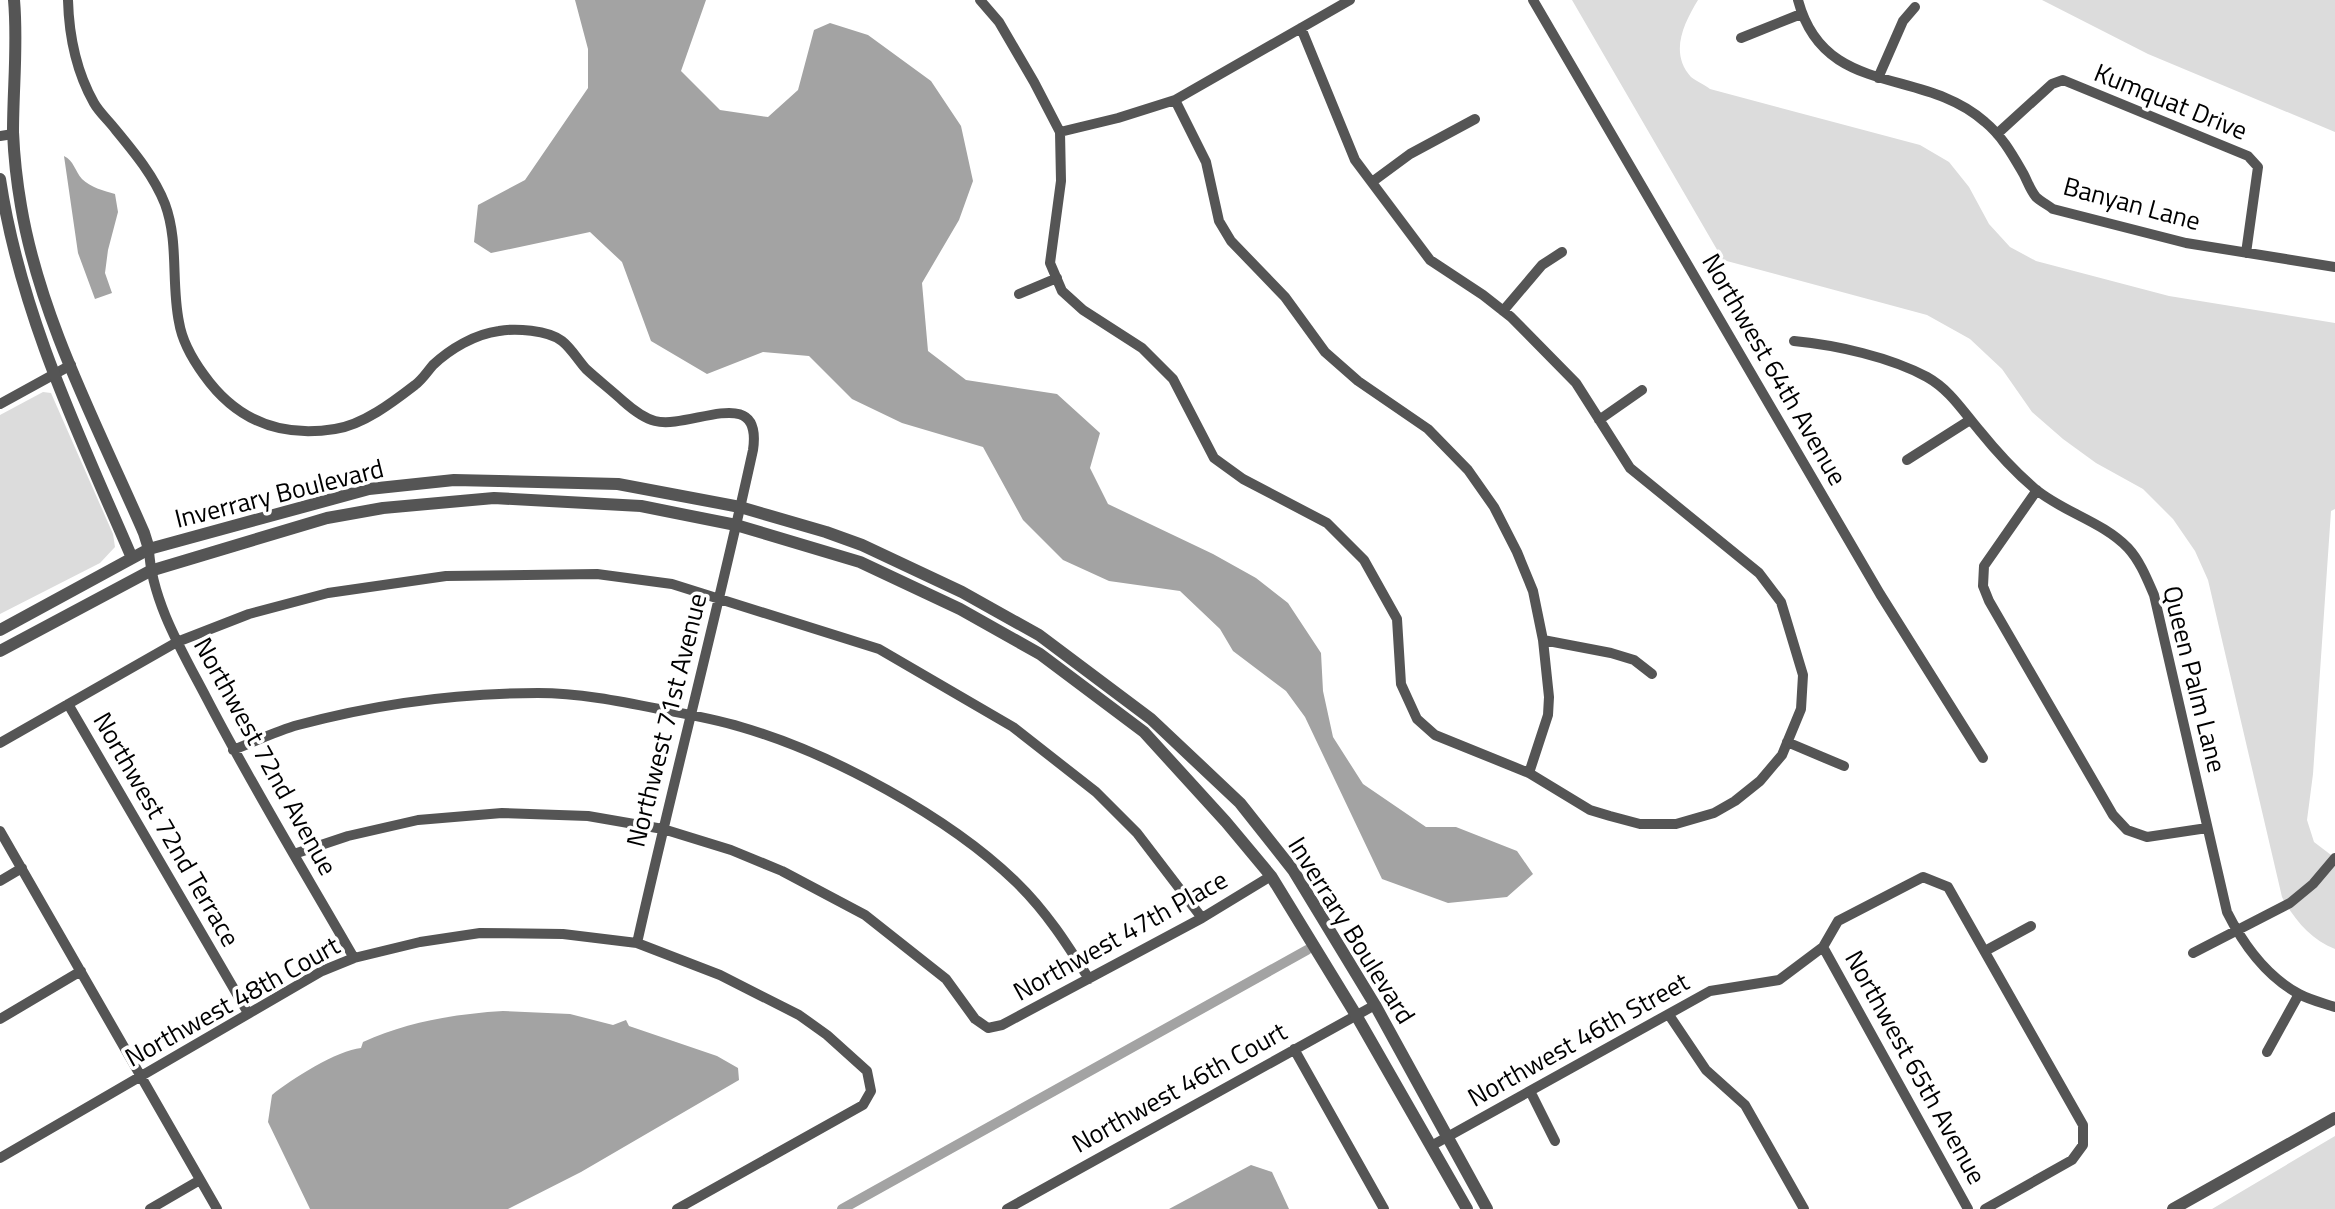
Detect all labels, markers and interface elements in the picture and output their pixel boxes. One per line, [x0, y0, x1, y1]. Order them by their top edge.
street label: Kumquat Drive [2088, 53, 2254, 149]
street label: Banyan Lane [2059, 166, 2205, 240]
street label: Northwest 64th Avenue [1693, 246, 1857, 492]
street label: Inverrary Boulevard [170, 448, 388, 538]
street label: Queen Palm Lane [2153, 581, 2237, 777]
street label: Northwest 71st Avenue [616, 589, 716, 851]
street label: Northwest 72nd Avenue [184, 630, 348, 882]
street label: Northwest 72nd Terrace [84, 704, 250, 954]
street label: Inverrary Boulevard [1279, 829, 1425, 1031]
street label: Northwest 47th Place [1006, 860, 1234, 1010]
street label: Northwest 48th Court [117, 926, 347, 1076]
street label: Northwest 65th Avenue [1835, 943, 1997, 1191]
street label: Northwest 46th Street [1460, 962, 1696, 1116]
street label: Northwest 46th Court [1064, 1012, 1294, 1162]

